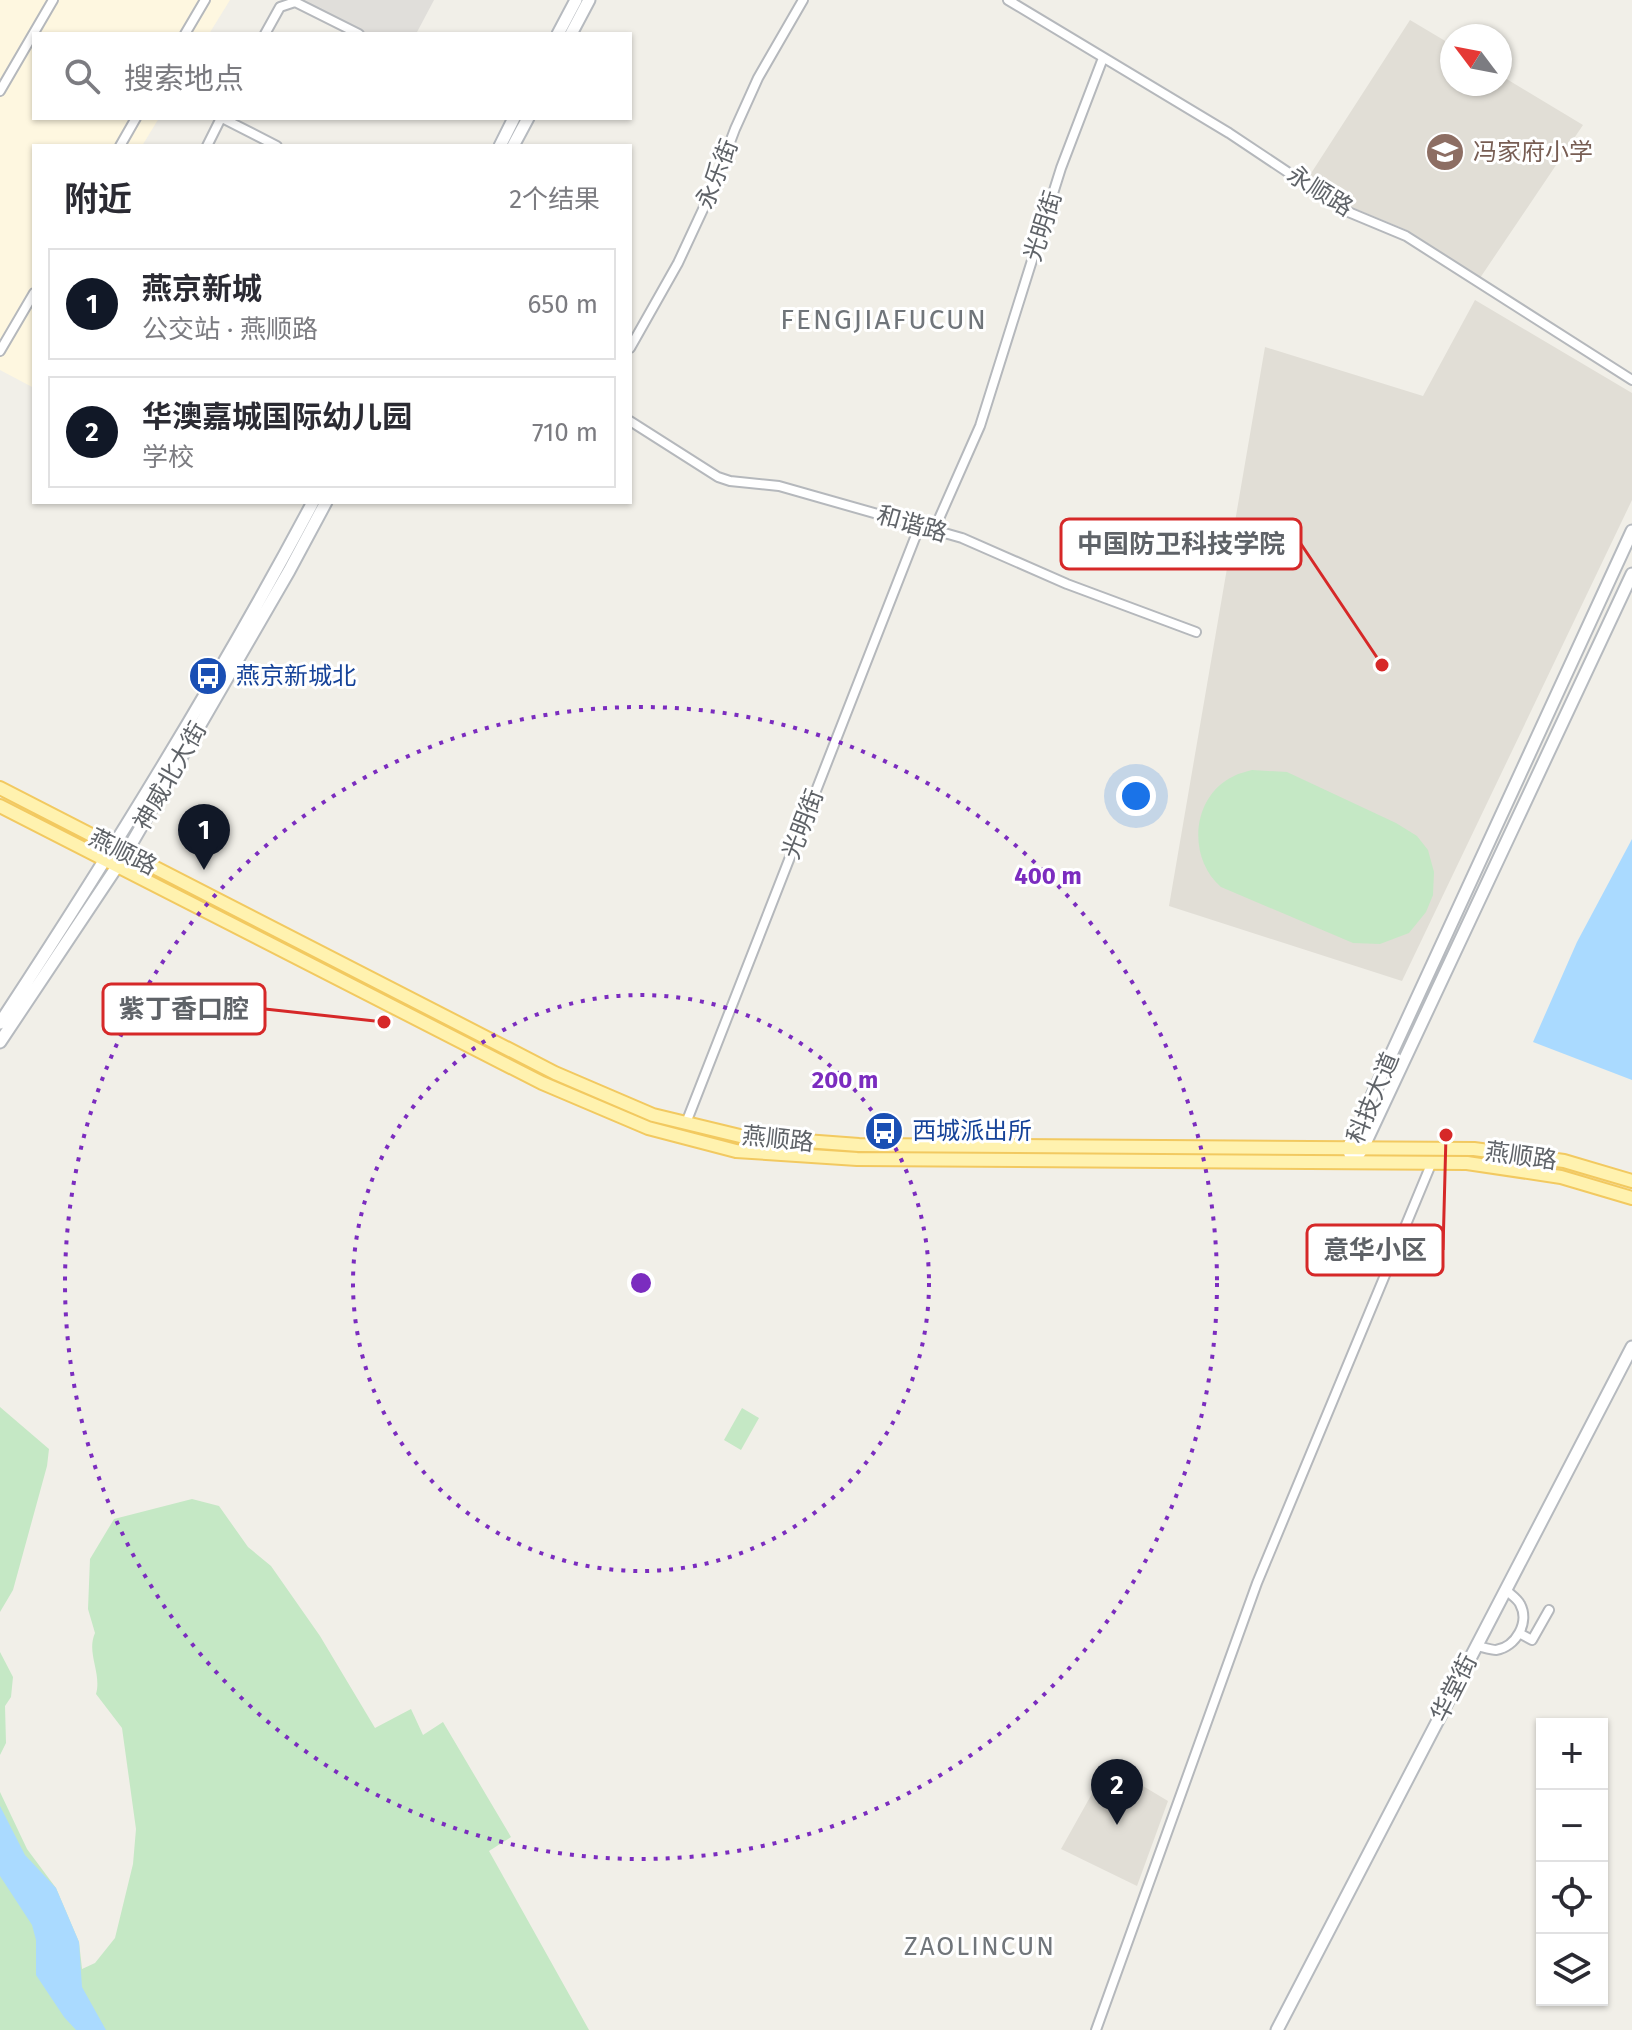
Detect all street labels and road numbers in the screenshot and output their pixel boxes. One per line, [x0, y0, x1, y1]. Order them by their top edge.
street label: 永乐街 [691, 135, 743, 213]
street label: 永顺路 [1282, 160, 1358, 222]
street label: 光明街 [1019, 187, 1067, 265]
street label: 和谐路 [874, 501, 950, 547]
street label: 神威北大街 [128, 717, 212, 835]
street label: 光明街 [777, 785, 829, 863]
street label: 燕顺路 [85, 823, 161, 881]
street label: 科技大道 [1341, 1048, 1405, 1148]
street label: 燕顺路 [741, 1121, 815, 1157]
street label: 燕顺路 [1483, 1137, 1559, 1175]
street label: 华堂街 [1425, 1650, 1483, 1726]

